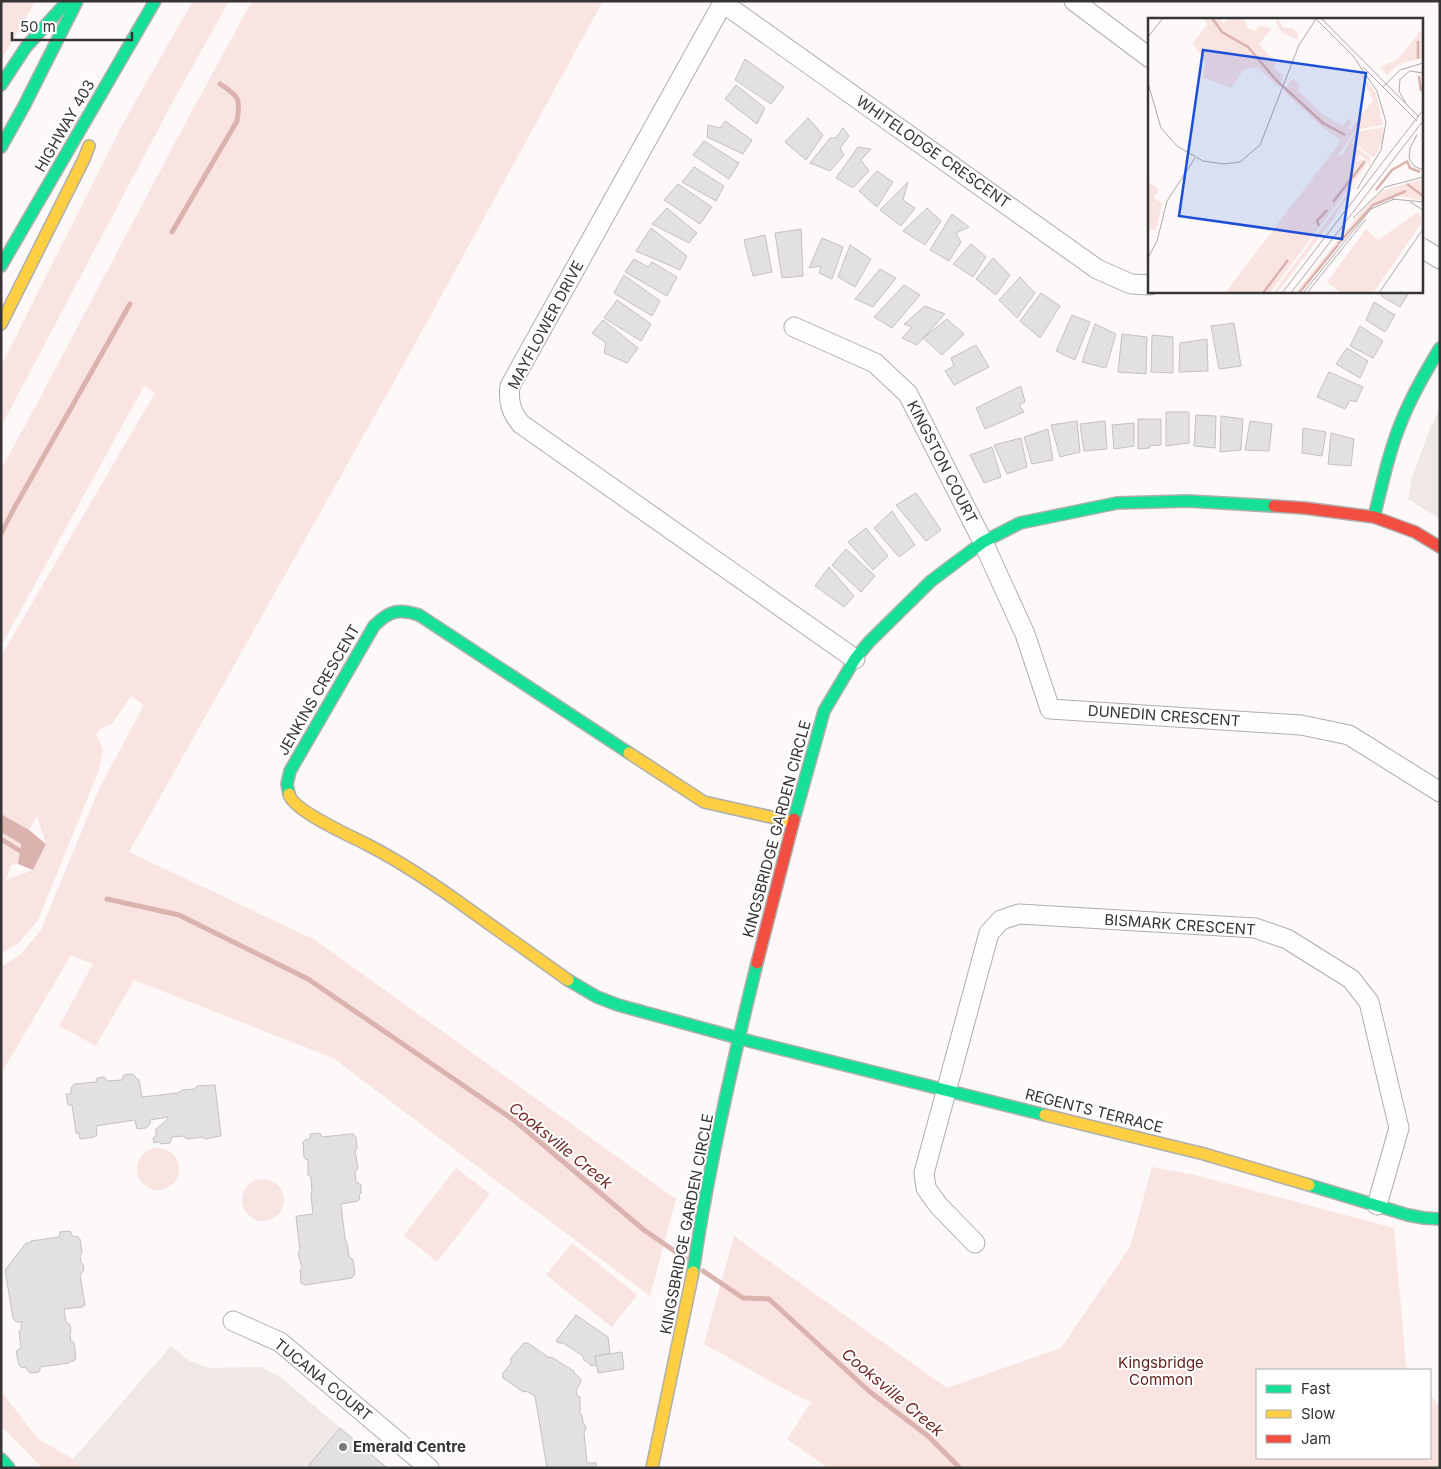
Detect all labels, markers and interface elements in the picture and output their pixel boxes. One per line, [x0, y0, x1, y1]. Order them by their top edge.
scale bar [12, 10, 132, 42]
text: 50 m [20, 17, 56, 36]
inset map [1148, 18, 1424, 292]
street label: HIGHWAY 403 [30, 76, 99, 175]
street label: WHITELODGE CRESCENT [853, 91, 1014, 212]
street label: MAYFLOWER DRIVE [504, 257, 587, 392]
street label: KINGSTON COURT [903, 397, 982, 526]
street label: JENKINS CRESCENT [273, 621, 364, 759]
street label: DUNEDIN CRESCENT [1087, 701, 1241, 730]
street label: KINGSBRIDGE GARDEN CIRCLE [738, 718, 815, 940]
street label: BISMARK CRESCENT [1104, 910, 1256, 939]
street label: REGENTS TERRACE [1023, 1084, 1165, 1137]
water label: Cooksville Creek [505, 1097, 617, 1193]
street label: KINGSBRIDGE GARDEN CIRCLE [656, 1112, 717, 1336]
street label: TUCANA COURT [270, 1334, 376, 1425]
water label: Cooksville Creek [838, 1343, 948, 1441]
park label: Kingsbridge Common [1118, 1353, 1204, 1389]
legend [1256, 1369, 1431, 1459]
text: Fast [1301, 1379, 1331, 1398]
text: Slow [1301, 1404, 1335, 1423]
text: Jam [1301, 1429, 1331, 1448]
place label: Emerald Centre [353, 1437, 466, 1456]
marker: Emerald Centre [337, 1441, 349, 1453]

